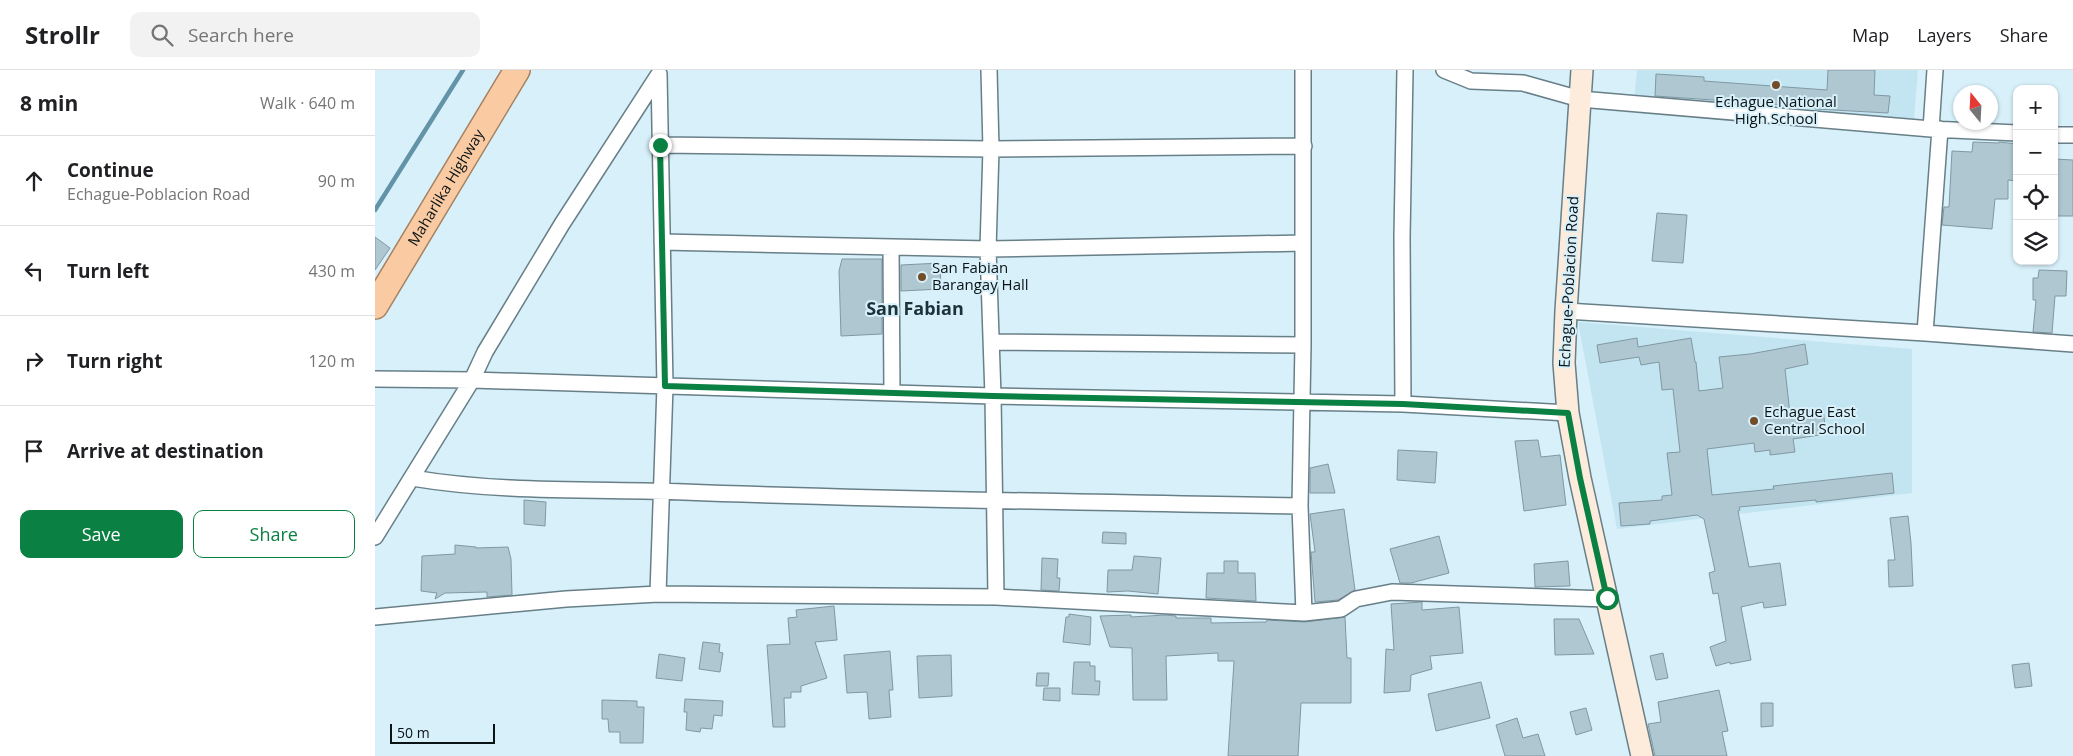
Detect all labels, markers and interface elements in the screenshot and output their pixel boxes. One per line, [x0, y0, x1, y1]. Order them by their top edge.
search box [130, 12, 480, 57]
text: Strollr [25, 18, 100, 51]
icon: search [148, 21, 176, 49]
text: Search here [188, 22, 294, 48]
text: Map [1852, 23, 1889, 47]
text: Layers [1917, 23, 1972, 47]
text: Share [2000, 23, 2048, 47]
marker: Echague National High School [1770, 79, 1782, 91]
north arrow [1953, 85, 1998, 130]
map controls [2013, 85, 2058, 265]
button: + [2013, 85, 2058, 130]
text: 8 min [20, 89, 78, 117]
place label: Echague National High School [1715, 91, 1837, 128]
text: Walk · 640 m [260, 92, 355, 114]
street label: Maharlika Highway [402, 125, 488, 249]
button: − [2013, 130, 2058, 175]
route end [649, 134, 672, 157]
text: Continue [67, 157, 154, 183]
icon: ahead [20, 167, 48, 195]
text: 90 m [318, 170, 355, 192]
button: locate [2013, 175, 2058, 220]
text: Echague-Poblacion Road [67, 183, 250, 205]
street label: Echague-Poblacion Road [1554, 196, 1582, 368]
button: layers [2013, 220, 2058, 265]
icon: left [20, 257, 48, 285]
place label: San Fabian Barangay Hall [932, 257, 1029, 294]
text: Turn left [67, 258, 149, 284]
text: 430 m [309, 260, 355, 282]
marker: San Fabian Barangay Hall [916, 271, 928, 283]
district label: San Fabian [866, 296, 964, 320]
icon: right [20, 347, 48, 375]
text: Turn right [67, 348, 162, 374]
text: 120 m [309, 350, 355, 372]
place label: Echague East Central School [1764, 401, 1865, 438]
marker: Echague East Central School [1748, 415, 1760, 427]
icon: arrive [20, 437, 48, 465]
text: Arrive at destination [67, 438, 264, 464]
button: Save [20, 510, 183, 558]
button: Share [193, 510, 355, 558]
route start [1596, 587, 1619, 610]
scale bar [390, 721, 495, 744]
text: 50 m [397, 723, 430, 742]

